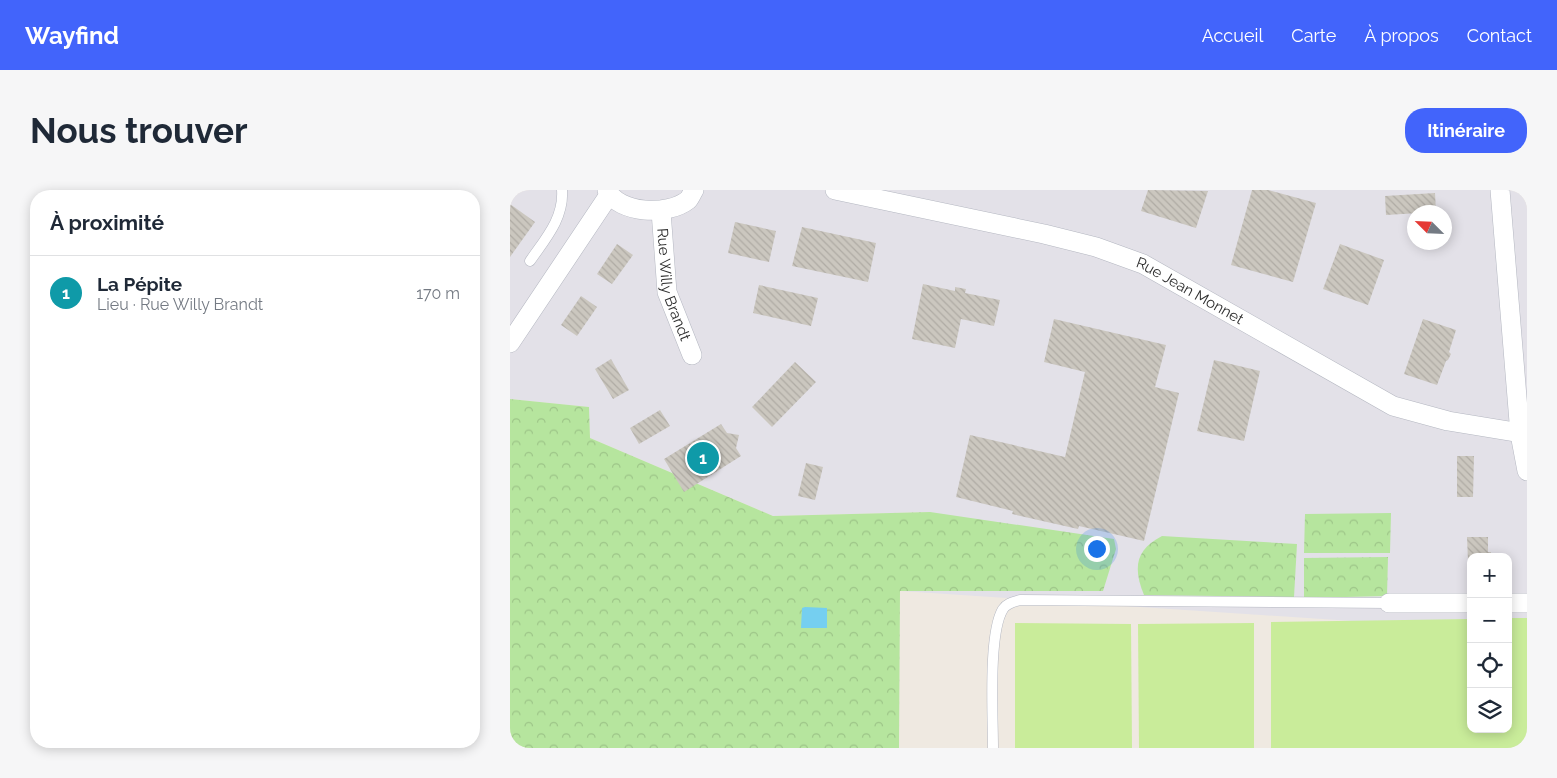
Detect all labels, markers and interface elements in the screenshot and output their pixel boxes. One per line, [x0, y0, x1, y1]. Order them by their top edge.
text: Wayfind [25, 21, 119, 50]
text: Accueil [1202, 25, 1263, 46]
text: Carte [1291, 25, 1336, 46]
text: À propos [1364, 25, 1439, 46]
text: Contact [1467, 25, 1532, 46]
button: Itinéraire [1405, 108, 1527, 153]
text: Nous trouver [30, 110, 248, 151]
north arrow [1407, 205, 1452, 250]
text: À proximité [50, 210, 164, 235]
street label: Rue Willy Brandt [653, 227, 694, 343]
street label: Rue Jean Monnet [1134, 253, 1247, 328]
text: La Pépite [97, 273, 182, 295]
text: 1 [62, 284, 70, 303]
text: 170 m [416, 284, 460, 303]
text: Lieu · Rue Willy Brandt [97, 295, 263, 314]
pin: 1 [687, 439, 719, 477]
your location [1084, 536, 1110, 562]
map controls [1467, 553, 1512, 733]
button: + [1467, 553, 1512, 598]
button: − [1467, 598, 1512, 643]
button: locate [1467, 643, 1512, 688]
button: layers [1467, 688, 1512, 733]

